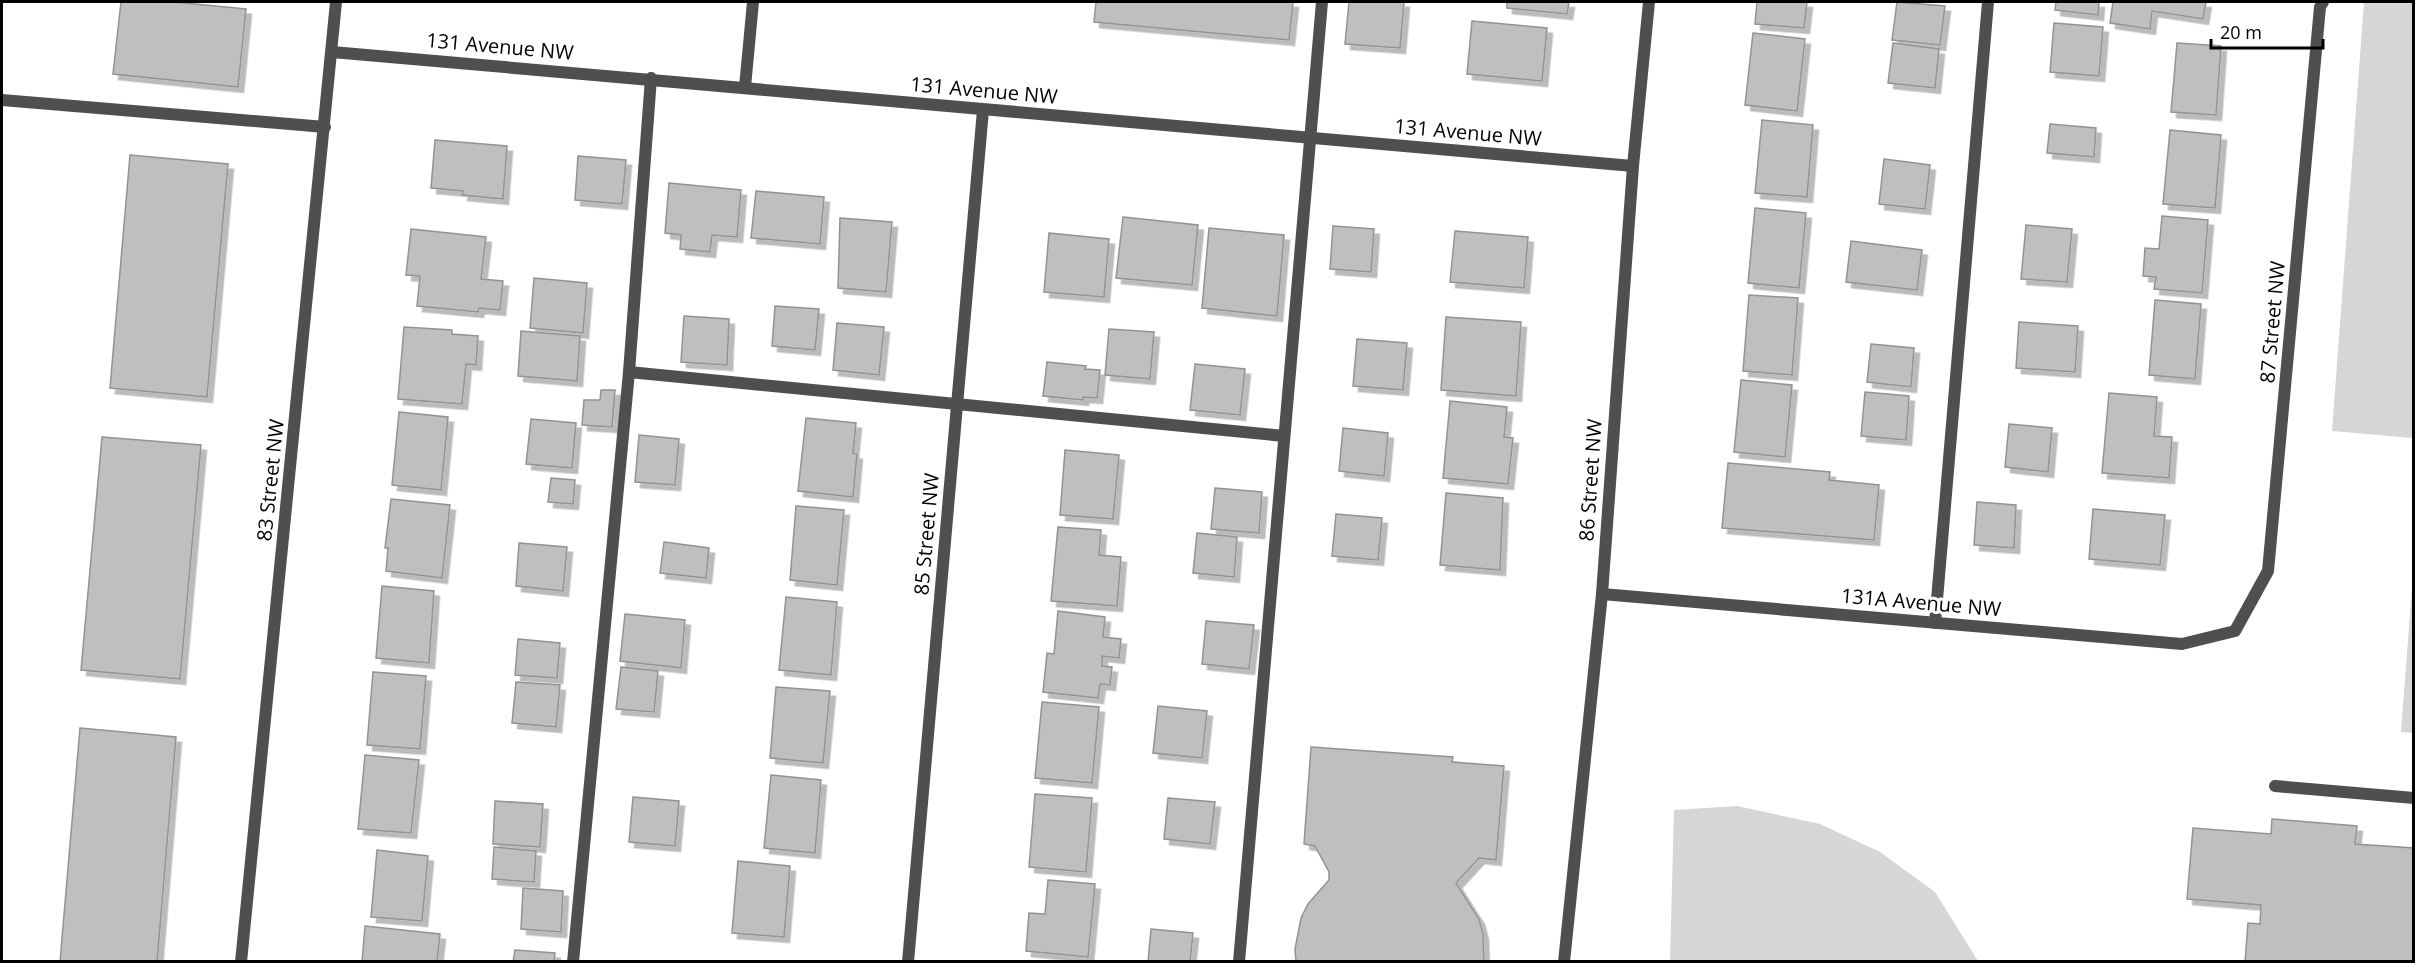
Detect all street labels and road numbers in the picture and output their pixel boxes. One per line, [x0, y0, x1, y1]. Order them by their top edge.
street label: 131 Avenue NW [425, 26, 575, 66]
street label: 131 Avenue NW [909, 70, 1059, 110]
street label: 131 Avenue NW [1393, 112, 1543, 152]
street label: 87 Street NW [2253, 259, 2291, 384]
street label: 83 Street NW [250, 417, 290, 542]
street label: 86 Street NW [1572, 417, 1608, 542]
street label: 85 Street NW [907, 471, 945, 596]
street label: 131A Avenue NW [1840, 582, 2003, 622]

